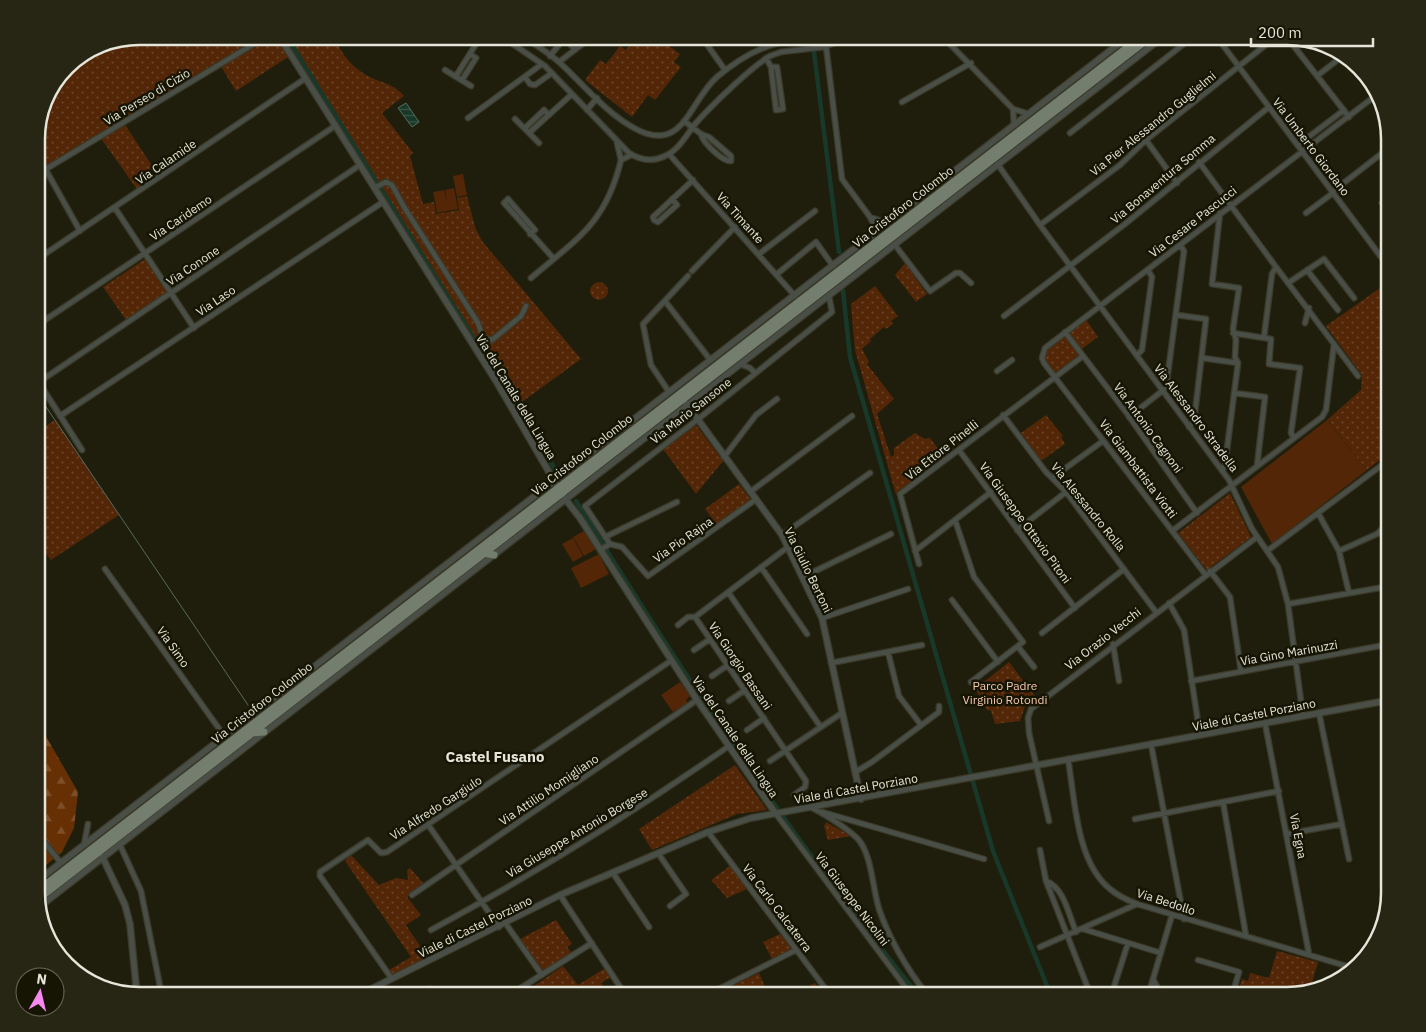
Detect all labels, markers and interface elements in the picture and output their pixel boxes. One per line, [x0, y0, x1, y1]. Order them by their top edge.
scale bar [1251, 15, 1374, 47]
text: 200 m [1258, 23, 1302, 42]
street label: Via Perseo di Cizio [101, 65, 193, 128]
street label: Via Pier Alessandro Guglielmi [1087, 68, 1219, 179]
street label: Via Umberto Giordano [1270, 95, 1353, 199]
street label: Via Bonaventura Somma [1107, 130, 1219, 227]
street label: Via Calamide [132, 136, 199, 187]
street label: Via Cristoforo Colombo [849, 162, 956, 251]
street label: Via Cesare Pascucci [1146, 183, 1239, 260]
street label: Via Timante [713, 189, 768, 247]
street label: Via Caridemo [147, 191, 215, 244]
street label: Via Conone [163, 242, 222, 289]
street label: Via Laso [193, 282, 239, 319]
street label: Via del Canale della Lingua [473, 331, 560, 463]
street label: Via Alessandro Stradella [1151, 361, 1242, 475]
street label: Via Mario Sansone [647, 374, 735, 447]
street label: Via Antonio Cagnoni [1111, 380, 1186, 476]
street label: Via Cristoforo Colombo [528, 410, 635, 499]
street label: Via Ettore Pinelli [902, 416, 981, 483]
street label: Via Giambattista Viotti [1096, 416, 1181, 521]
street label: Via Giuseppe Ottavio Pitoni [976, 459, 1074, 586]
street label: Via Alessandro Rolla [1048, 459, 1129, 555]
street label: Via Pio Rajna [650, 513, 716, 566]
street label: Via Giulio Bertoni [781, 525, 836, 615]
street label: Via Orazio Vecchi [1062, 604, 1144, 673]
street label: Via Giorgio Bassani [705, 619, 775, 712]
street label: Via Simo [154, 623, 193, 670]
street label: Via Gino Marinuzzi [1239, 637, 1339, 668]
street label: Via Cristoforo Colombo [208, 658, 315, 747]
street label: Via del Canale della Lingua [689, 673, 782, 801]
park label: Parco Padre Virginio Rotondi [962, 678, 1048, 707]
street label: Viale di Castel Porziano [1191, 695, 1317, 734]
district label: Castel Fusano [446, 747, 544, 766]
street label: Via Attilio Momigliano [496, 751, 602, 828]
street label: Viale di Castel Porziano [793, 770, 919, 807]
street label: Via Alfredo Gargiulo [387, 772, 485, 843]
street label: Via Giuseppe Antonio Borgese [503, 784, 650, 881]
street label: Via Egna [1287, 812, 1310, 861]
street label: Via Giuseppe Nicolini [812, 849, 893, 949]
street label: Via Carlo Calcaterra [739, 861, 816, 955]
street label: Via Bedollo [1135, 885, 1198, 918]
street label: Viale di Castel Porziano [415, 892, 535, 961]
north arrow [15, 967, 65, 1017]
text: N [36, 970, 48, 989]

